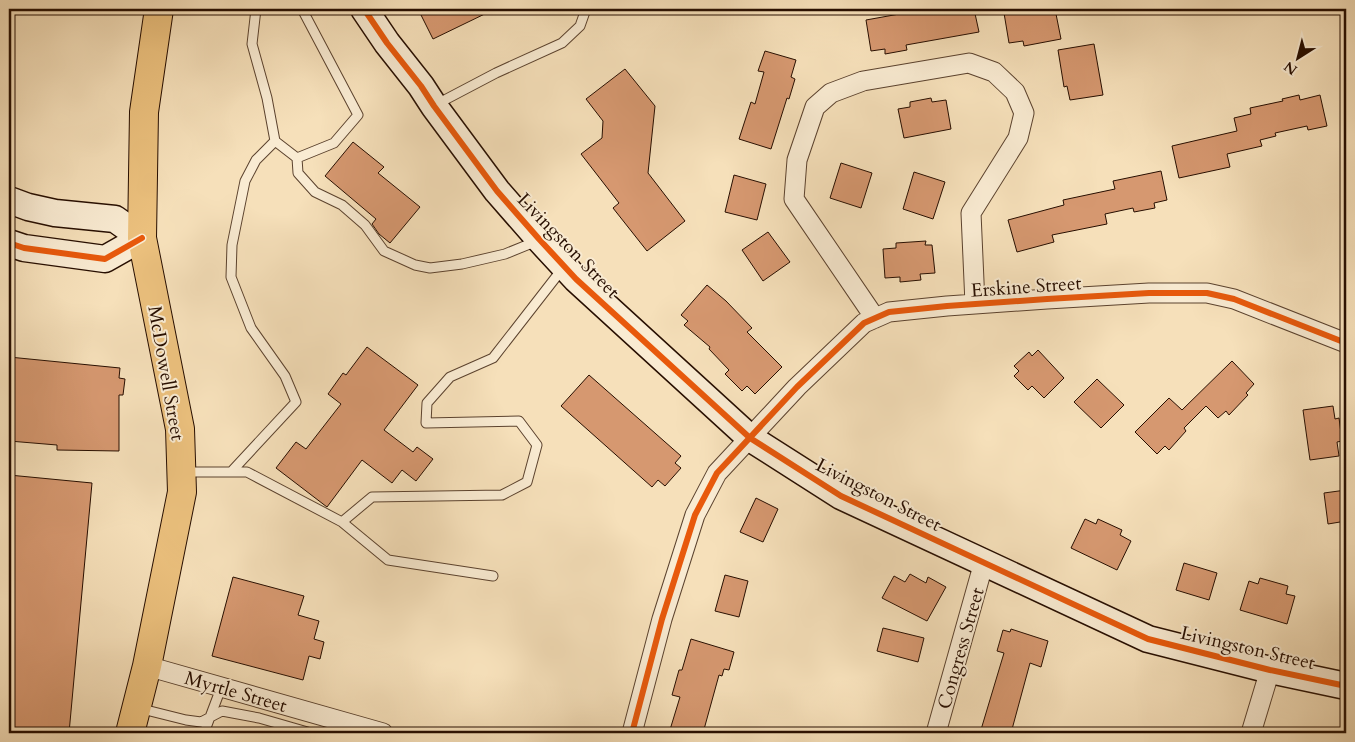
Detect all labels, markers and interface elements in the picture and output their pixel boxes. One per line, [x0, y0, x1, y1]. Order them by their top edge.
north arrow [1272, 32, 1322, 82]
text: N [1280, 57, 1301, 79]
street label: Livingston Street [511, 187, 625, 304]
street label: Erskine Street [970, 270, 1082, 304]
street label: McDowell Street [141, 304, 191, 443]
street label: Livingston Street [811, 452, 946, 538]
street label: Congress Street [931, 584, 991, 712]
street label: Livingston Street [1178, 620, 1318, 676]
street label: Myrtle Street [182, 665, 290, 719]

